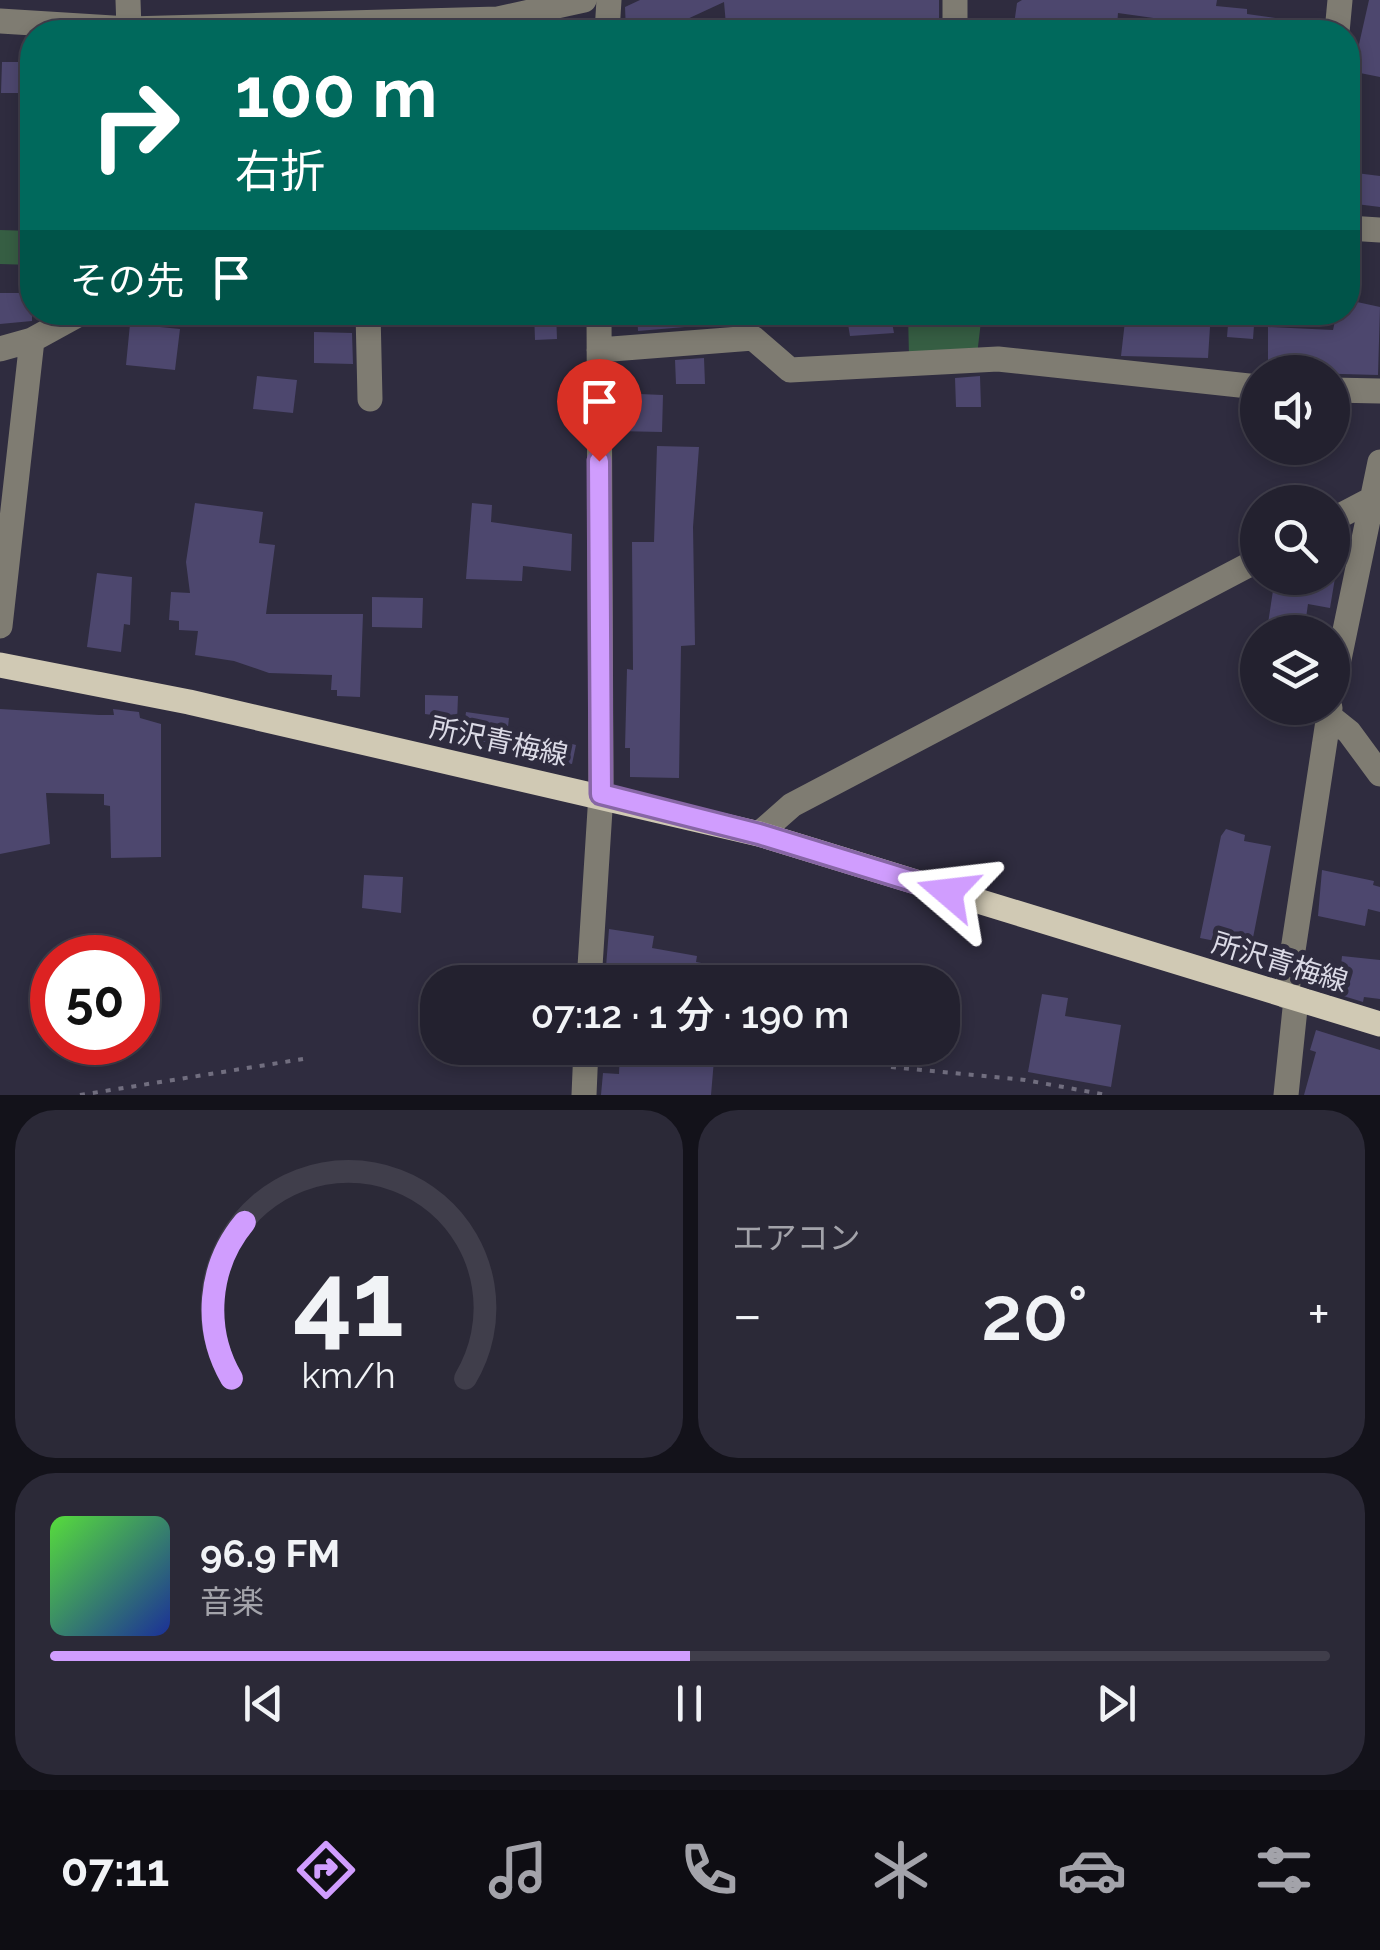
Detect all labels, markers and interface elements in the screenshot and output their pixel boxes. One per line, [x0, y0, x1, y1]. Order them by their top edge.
text: 100 m [235, 51, 438, 133]
icon: right [70, 60, 200, 190]
text: 右折 [235, 145, 325, 198]
icon: arrive [204, 250, 259, 305]
text: その先 [70, 258, 184, 303]
map controls [1240, 355, 1350, 725]
button: sound [1240, 355, 1350, 465]
pin [557, 359, 642, 462]
icon: arrive [572, 374, 627, 429]
button: search [1240, 485, 1350, 595]
button: layers [1240, 615, 1350, 725]
street label: 所沢青梅線 [427, 711, 571, 772]
position arrow [896, 840, 1000, 944]
street label: 所沢青梅線 [1208, 926, 1352, 999]
speed limit sign: 50 [30, 935, 160, 1065]
text: 07:12 · 1 分 · 190 m [531, 992, 849, 1037]
text: エアコン [733, 1219, 861, 1256]
text: 41 [293, 1238, 404, 1360]
text: 20° [981, 1269, 1088, 1358]
text: − [733, 1282, 762, 1347]
text: + [1307, 1282, 1330, 1347]
text: km/h [302, 1354, 396, 1396]
text: 96.9 FM [200, 1531, 340, 1576]
text: 音楽 [200, 1583, 264, 1620]
icon: previous [236, 1676, 291, 1731]
icon: pause [662, 1676, 717, 1731]
icon: next [1089, 1676, 1144, 1731]
icon: directions [291, 1835, 361, 1905]
icon: music [483, 1835, 553, 1905]
icon: phone [674, 1835, 744, 1905]
icon: climate [866, 1835, 936, 1905]
icon: car [1057, 1835, 1127, 1905]
icon: filters [1249, 1835, 1319, 1905]
text: 07:11 [61, 1844, 169, 1897]

